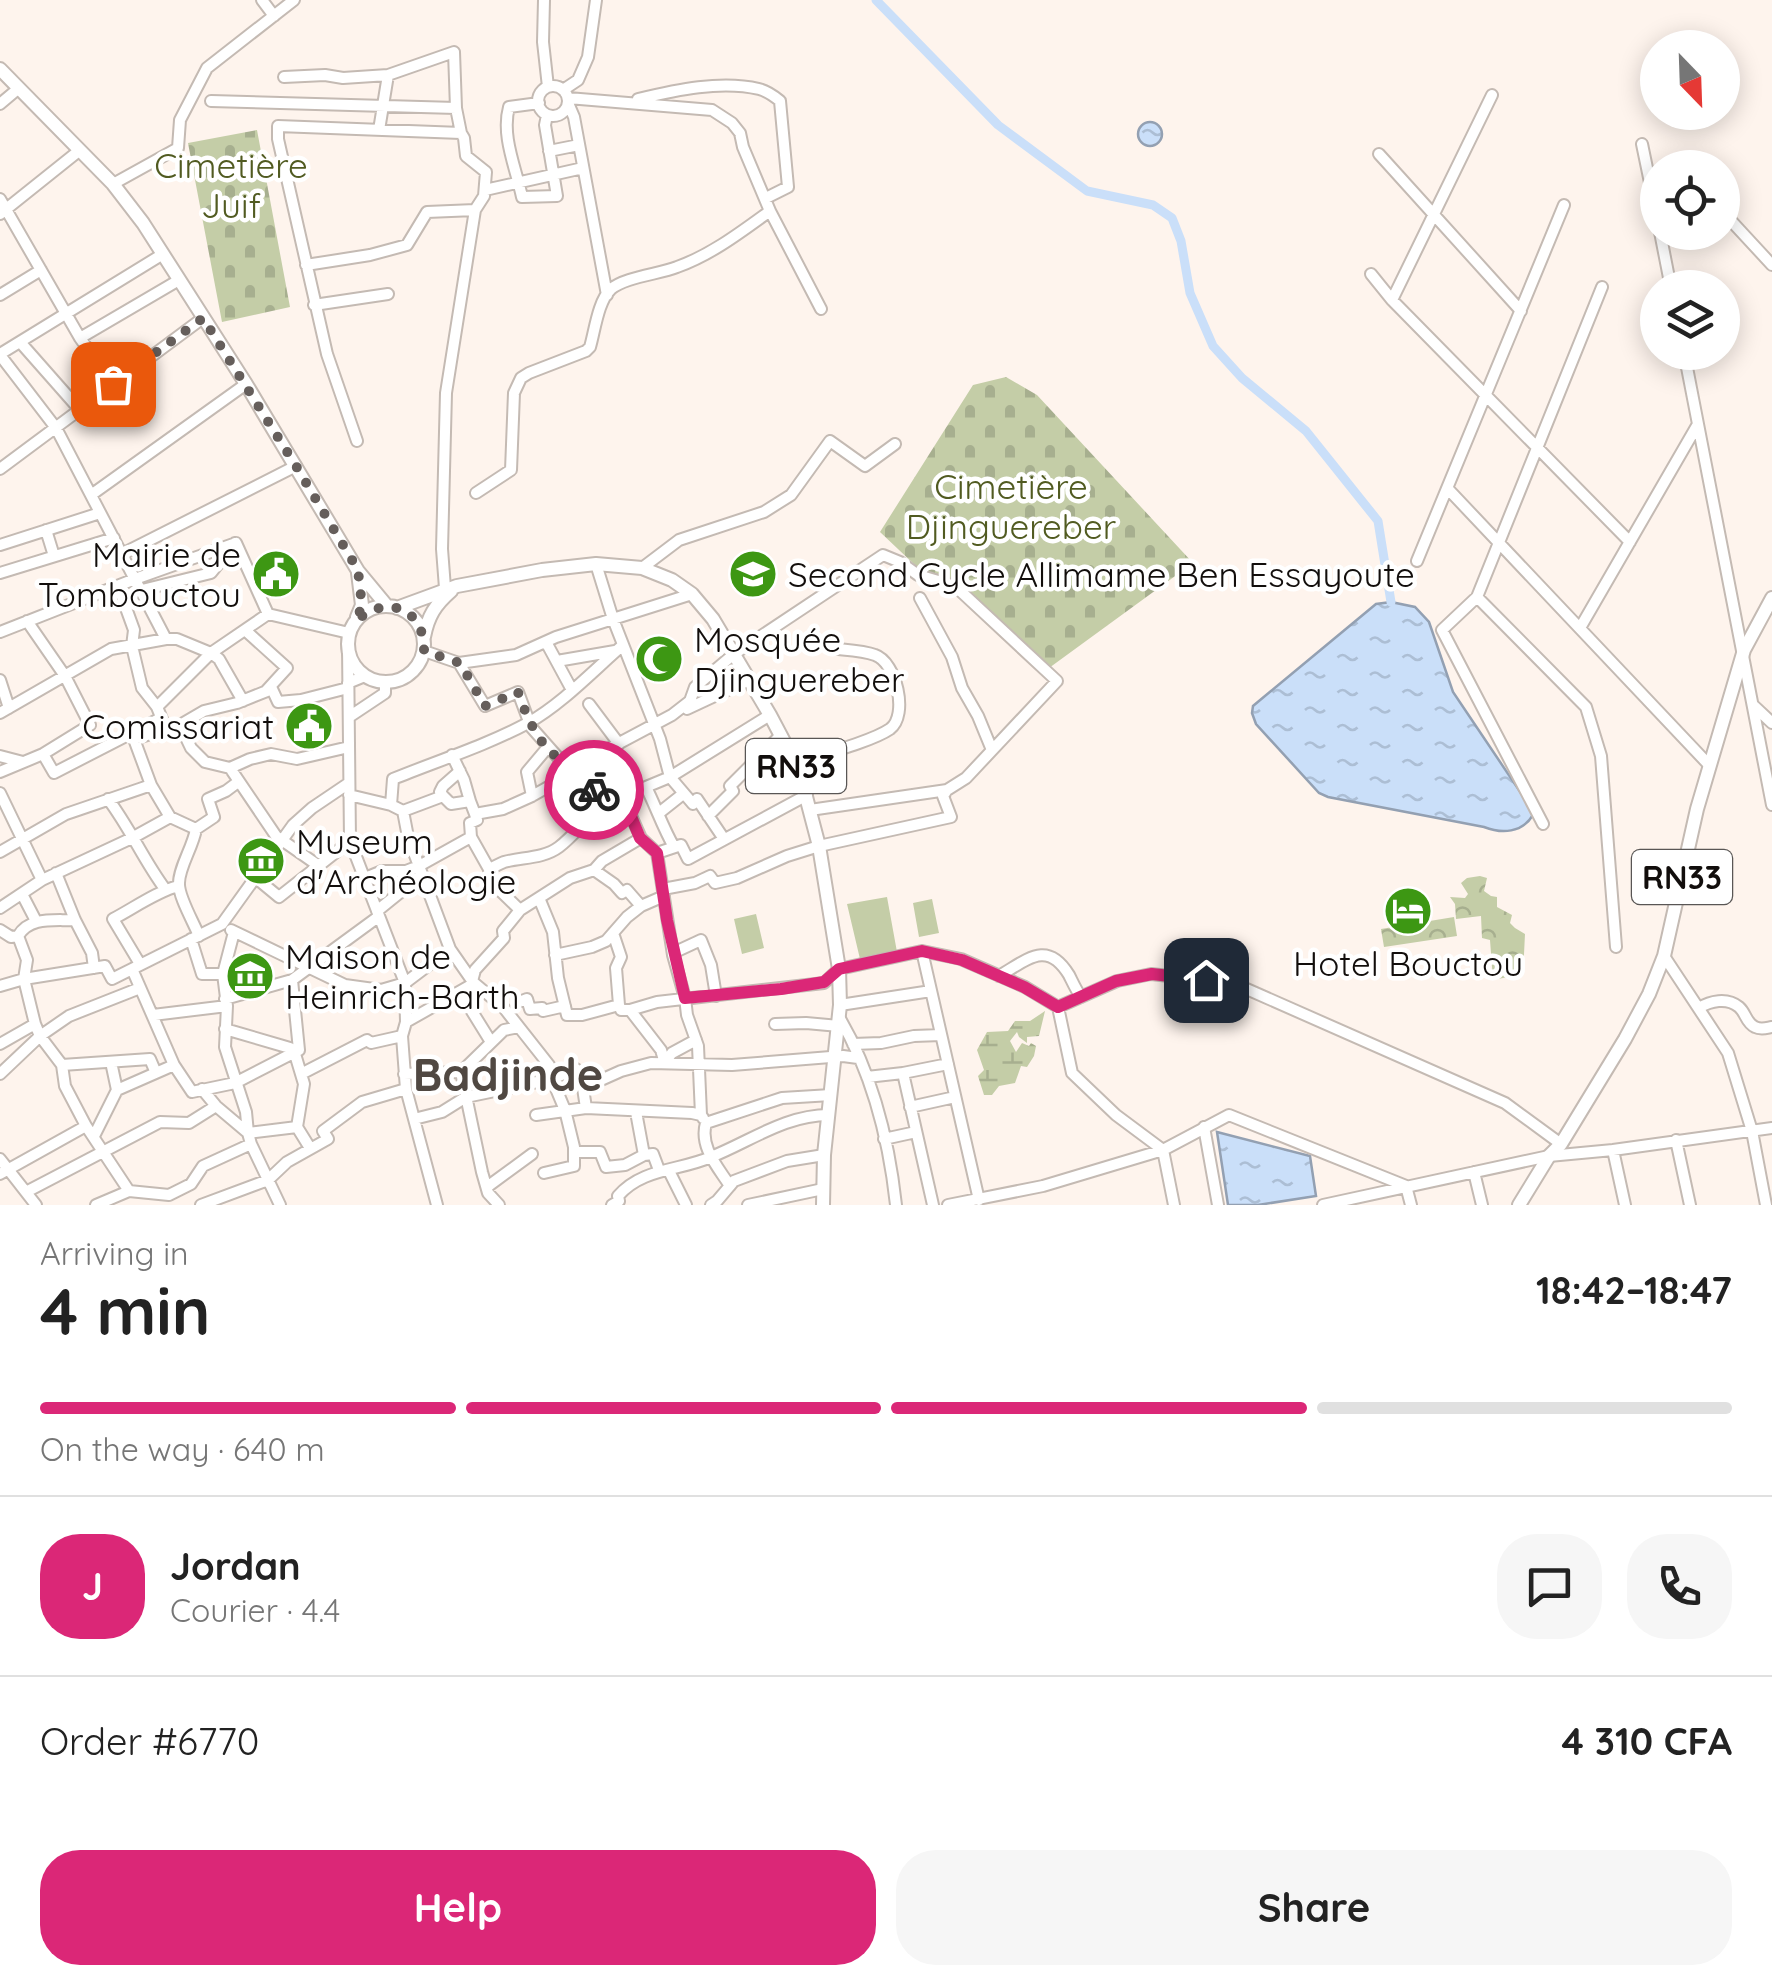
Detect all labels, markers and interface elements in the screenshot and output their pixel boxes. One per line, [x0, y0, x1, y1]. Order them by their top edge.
north arrow [1640, 30, 1740, 130]
map controls [1640, 30, 1740, 370]
park label: Cimetière Juif [154, 143, 308, 227]
button: locate [1640, 150, 1740, 250]
button: layers [1640, 270, 1740, 370]
pin [71, 342, 156, 427]
icon: bag [86, 357, 141, 412]
park label: Cimetière Djinguereber [906, 464, 1116, 548]
place label: Mairie de Tombouctou [38, 532, 241, 616]
public building icon: Mairie de Tombouctou [250, 548, 302, 600]
school or university icon: Second Cycle Allimame Ben Essayoute [727, 548, 779, 600]
place label: Second Cycle Allimame Ben Essayoute [788, 552, 1415, 596]
place label: Mosquée Djinguereber [694, 617, 905, 701]
mosque icon: Mosquée Djinguereber [633, 633, 685, 685]
public building icon: Comissariat [283, 700, 335, 752]
place label: Comissariat [82, 704, 274, 748]
road number: RN33 [746, 739, 846, 793]
courier [544, 740, 644, 840]
icon: bike [567, 763, 622, 818]
place label: Museum d'Archéologie [296, 819, 516, 903]
museum icon: Museum d'Archéologie [235, 835, 287, 887]
road number: RN33 [1632, 850, 1732, 904]
hotel icon: Hotel Bouctou [1382, 885, 1434, 937]
place label: Maison de Heinrich-Barth [285, 934, 520, 1018]
pin [1164, 938, 1249, 1023]
place label: Hotel Bouctou [1293, 941, 1523, 985]
museum icon: Maison de Heinrich-Barth [224, 950, 276, 1002]
icon: home [1179, 953, 1234, 1008]
district label: Badjinde [413, 1046, 603, 1102]
text: Arriving in [40, 1233, 189, 1273]
text: 18:42–18:47 [1536, 1266, 1732, 1314]
text: 4 min [40, 1270, 210, 1351]
text: On the way · 640 m [40, 1429, 325, 1469]
button: chat [1497, 1534, 1602, 1639]
button: phone [1627, 1534, 1732, 1639]
text: Jordan [170, 1542, 301, 1590]
text: J [82, 1562, 103, 1610]
text: Courier · 4.4 [170, 1590, 340, 1630]
text: Order #6770 [40, 1717, 259, 1765]
text: 4 310 CFA [1562, 1717, 1732, 1765]
button: Help [40, 1850, 876, 1965]
button: Share [896, 1850, 1732, 1965]

